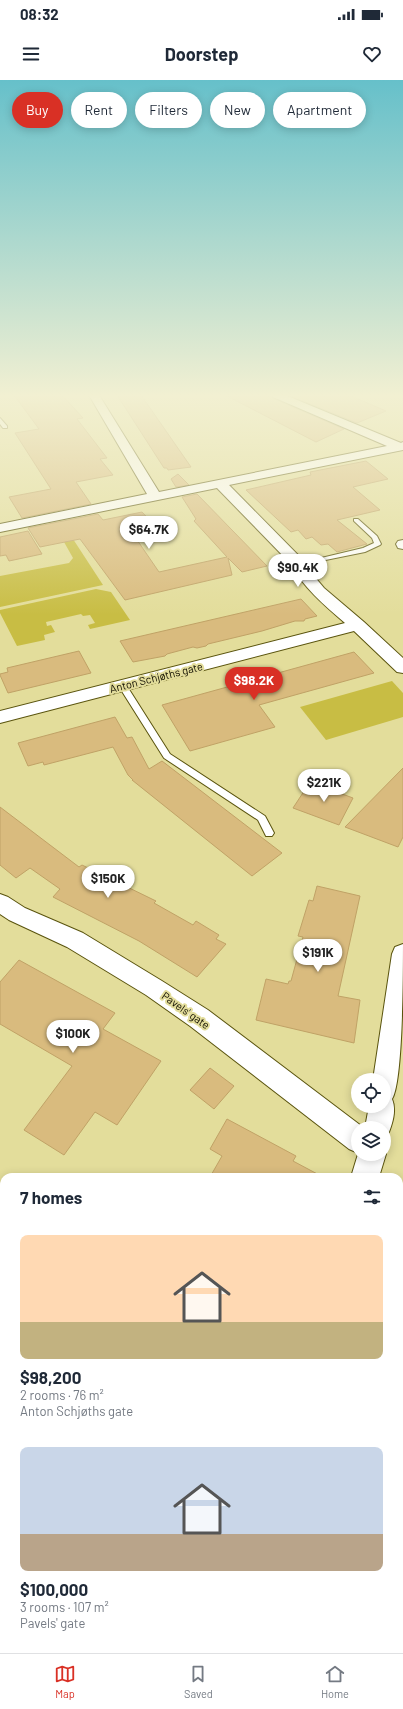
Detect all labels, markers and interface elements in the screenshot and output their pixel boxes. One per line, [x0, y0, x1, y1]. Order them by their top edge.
text: 08:32 [20, 5, 59, 23]
icon: menu [20, 43, 42, 65]
text: Doorstep [165, 43, 238, 65]
icon: heart [361, 43, 383, 65]
chip: Buy [12, 92, 63, 128]
chip: Rent [71, 92, 127, 128]
chip: Filters [135, 92, 202, 128]
chip: New [210, 92, 265, 128]
chip: Apartment [273, 92, 366, 128]
pin: $64.7K [116, 516, 182, 550]
text: $64.7K [129, 521, 169, 537]
pin: $90.4K [265, 554, 331, 588]
text: $90.4K [277, 559, 319, 575]
street label: Anton Schjøths gate [108, 659, 204, 695]
pin: $98.2K [221, 667, 287, 701]
text: $98.2K [234, 672, 274, 688]
pin: $221K [296, 769, 352, 803]
text: $221K [307, 774, 341, 790]
pin: $150K [80, 865, 136, 899]
text: $150K [91, 870, 125, 886]
pin: $191K [290, 939, 346, 973]
text: $191K [302, 944, 334, 960]
street label: Pavels' gate [160, 989, 212, 1031]
pin: $100K [45, 1020, 101, 1054]
text: $100K [56, 1025, 91, 1041]
map controls [351, 1073, 391, 1161]
button: locate [351, 1073, 391, 1113]
button: layers [351, 1121, 391, 1161]
icon: filters [361, 1186, 383, 1208]
text: 7 homes [20, 1187, 82, 1207]
icon: home [166, 1261, 238, 1333]
text: $98,200 [20, 1367, 81, 1387]
text: 2 rooms · 76 m² [20, 1387, 104, 1403]
text: Anton Schjøths gate [20, 1403, 133, 1419]
icon: home [166, 1473, 238, 1545]
text: $100,000 [20, 1579, 88, 1599]
text: 3 rooms · 107 m² [20, 1599, 109, 1615]
text: Pavels' gate [20, 1615, 85, 1631]
tab: Map [54, 1663, 76, 1700]
tab: Saved [184, 1663, 213, 1700]
tab: Home [321, 1663, 349, 1700]

